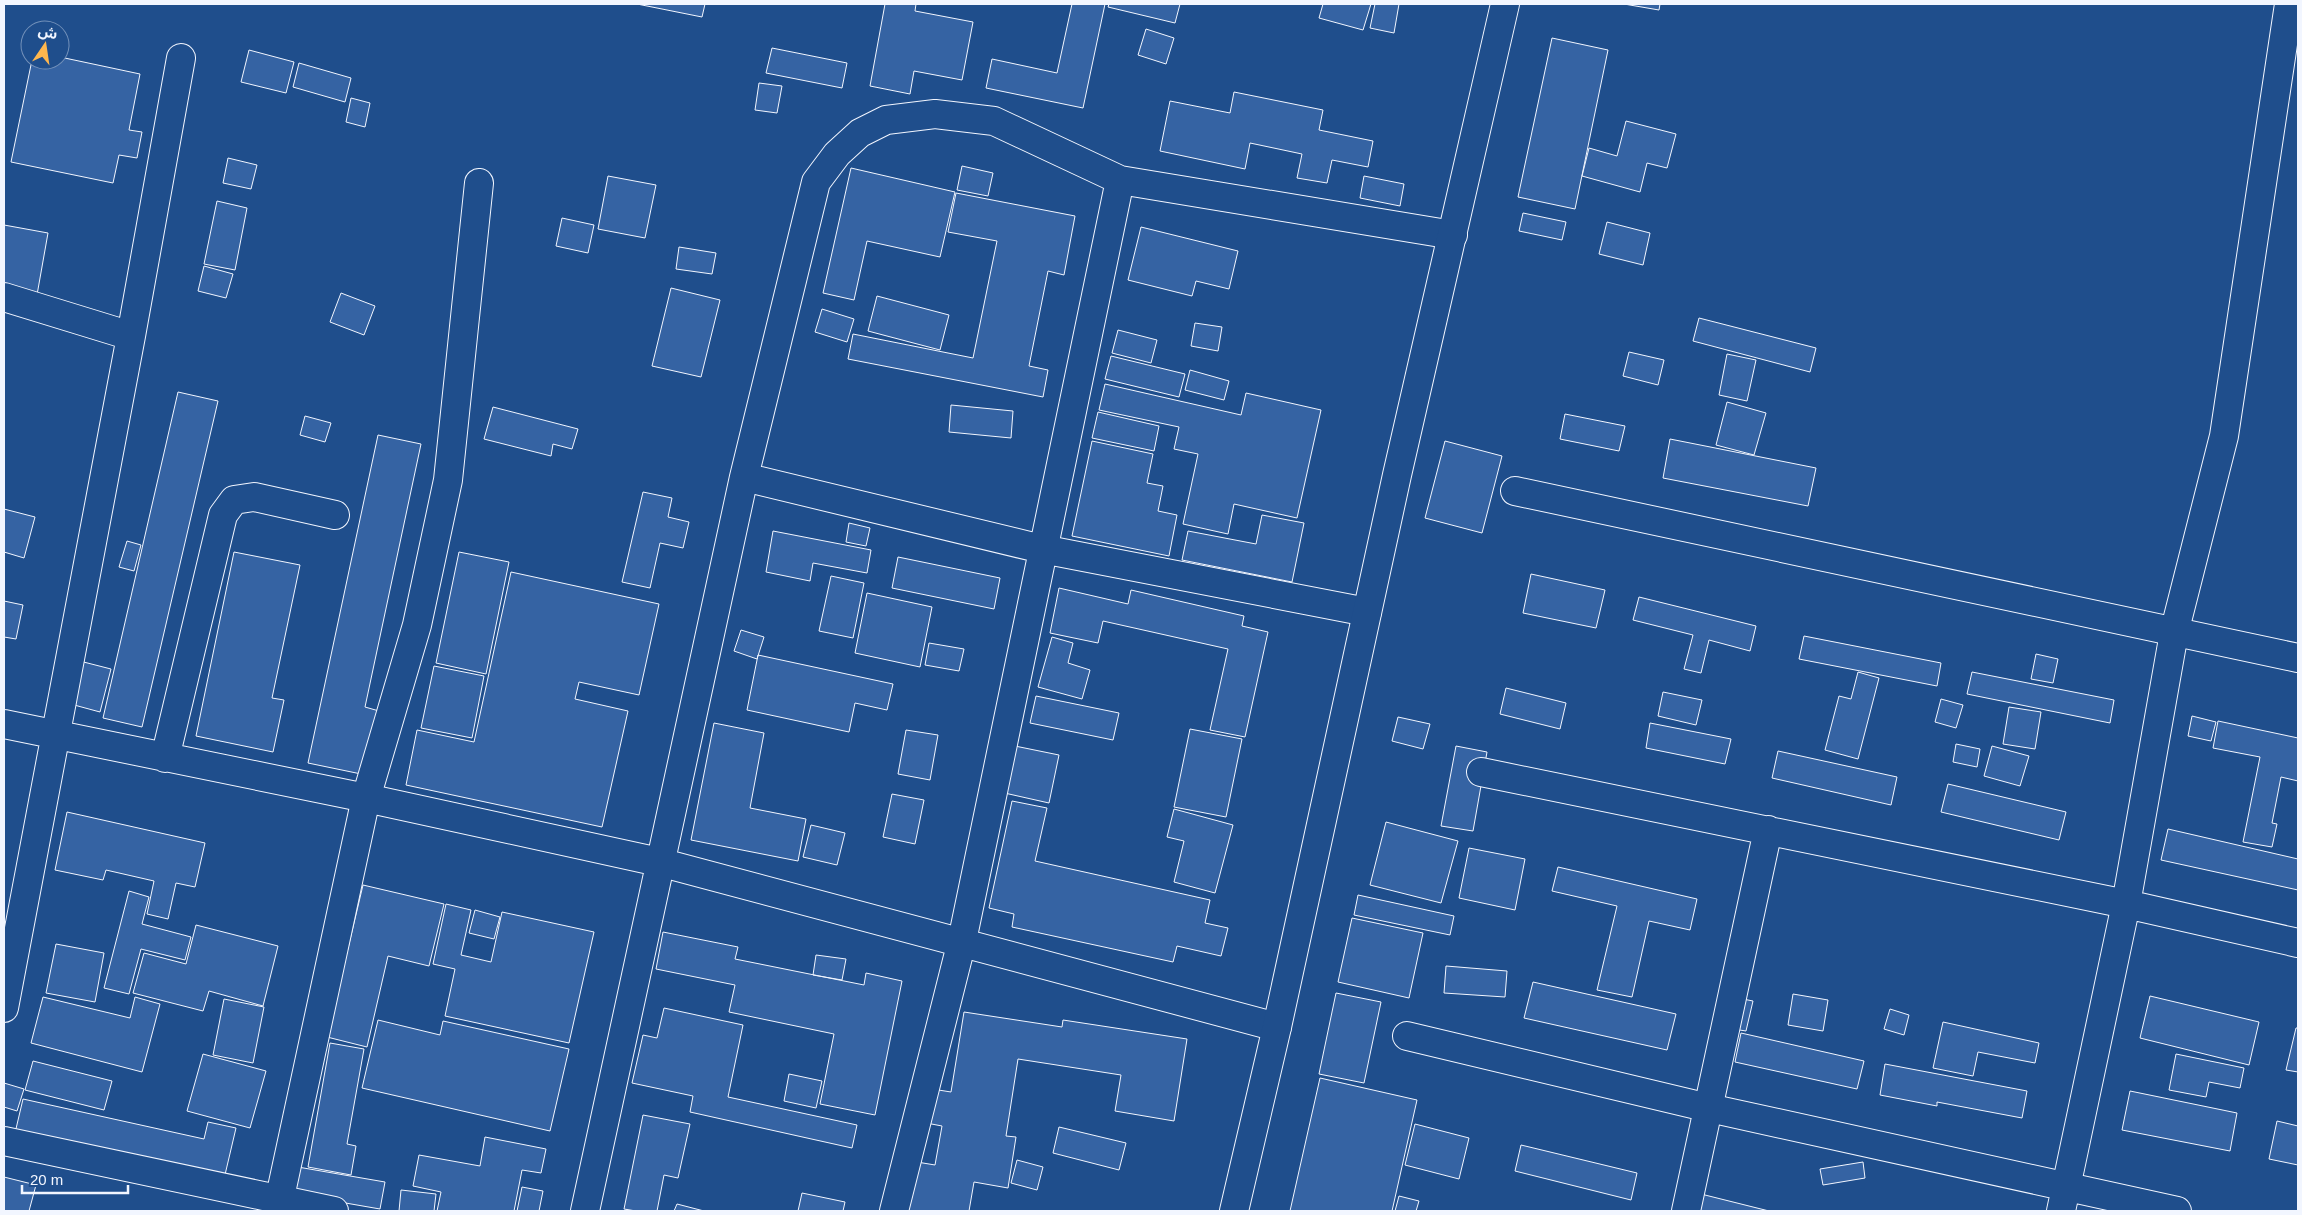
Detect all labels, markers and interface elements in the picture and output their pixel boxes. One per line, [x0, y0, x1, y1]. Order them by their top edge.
north arrow [20, 20, 70, 70]
text: ش [37, 22, 59, 42]
scale bar [22, 1162, 129, 1194]
text: 20 m [30, 1171, 63, 1188]

